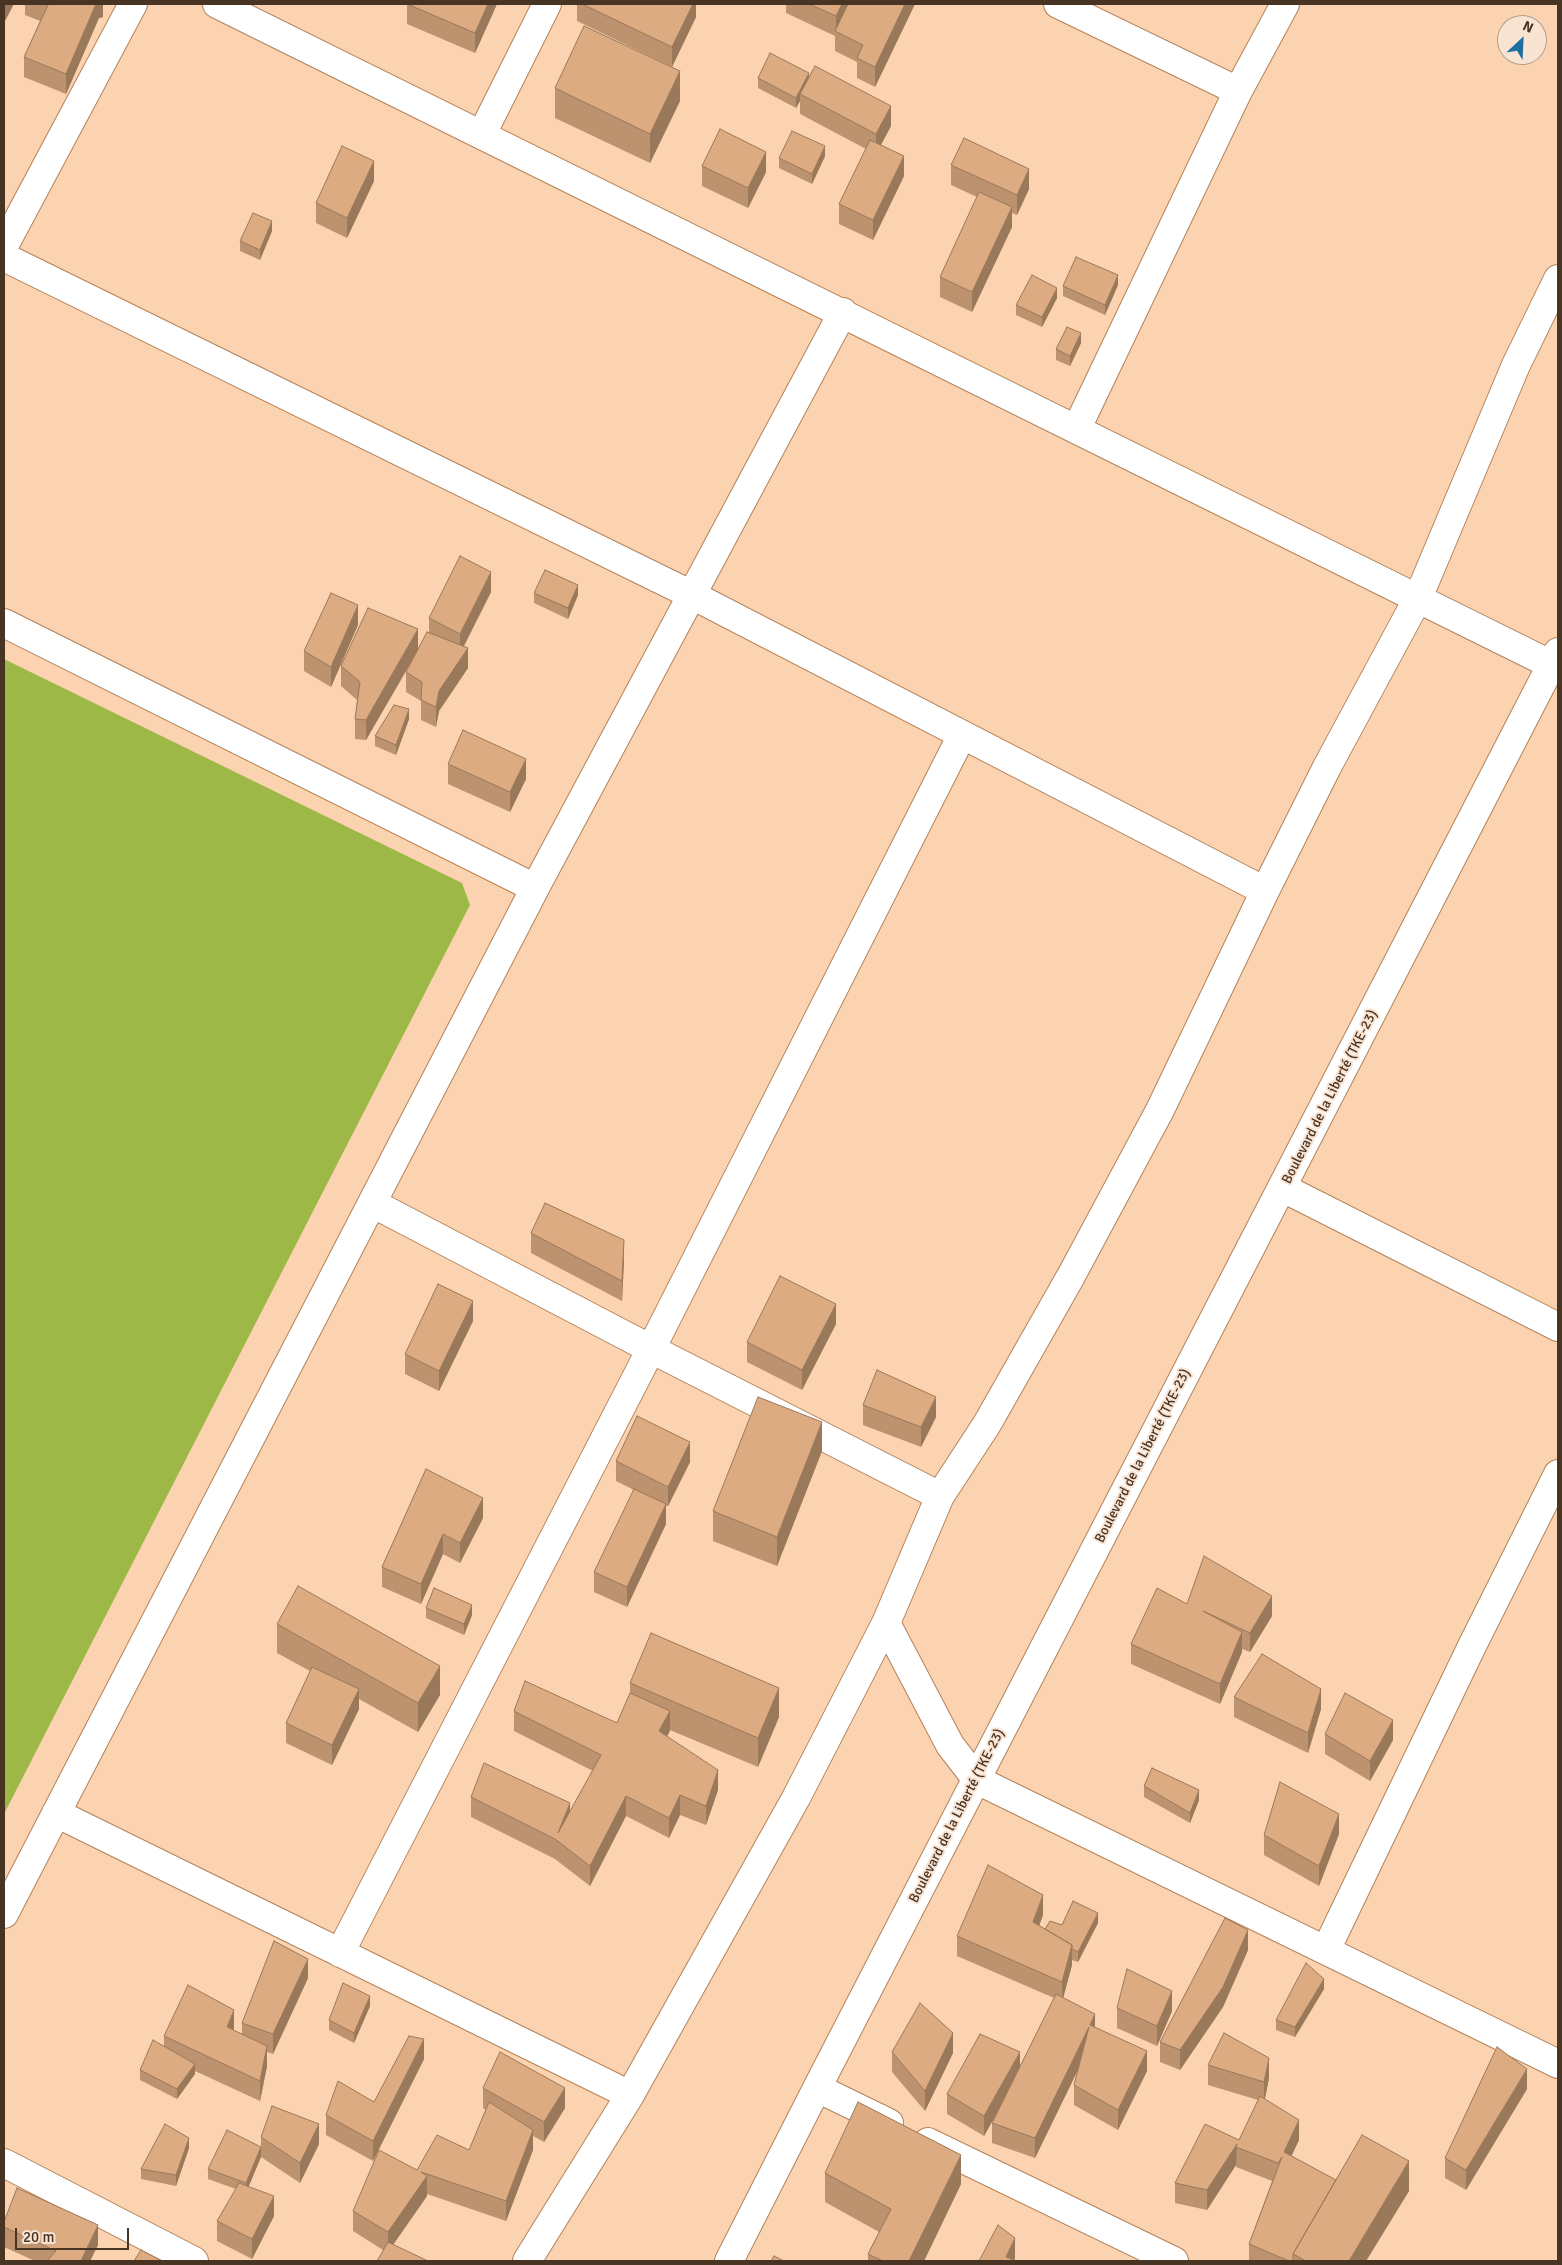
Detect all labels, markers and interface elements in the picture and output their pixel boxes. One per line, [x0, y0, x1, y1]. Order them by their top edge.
north arrow [1497, 15, 1547, 65]
text: N [1520, 17, 1536, 37]
street label: Boulevard de la Liberté (TKE-23) [1279, 1007, 1381, 1187]
street label: Boulevard de la Liberté (TKE-23) [1092, 1366, 1194, 1546]
street label: Boulevard de la Liberté (TKE-23) [906, 1726, 1008, 1906]
scale bar [18, 2218, 131, 2250]
text: 20 m [23, 2228, 54, 2246]

